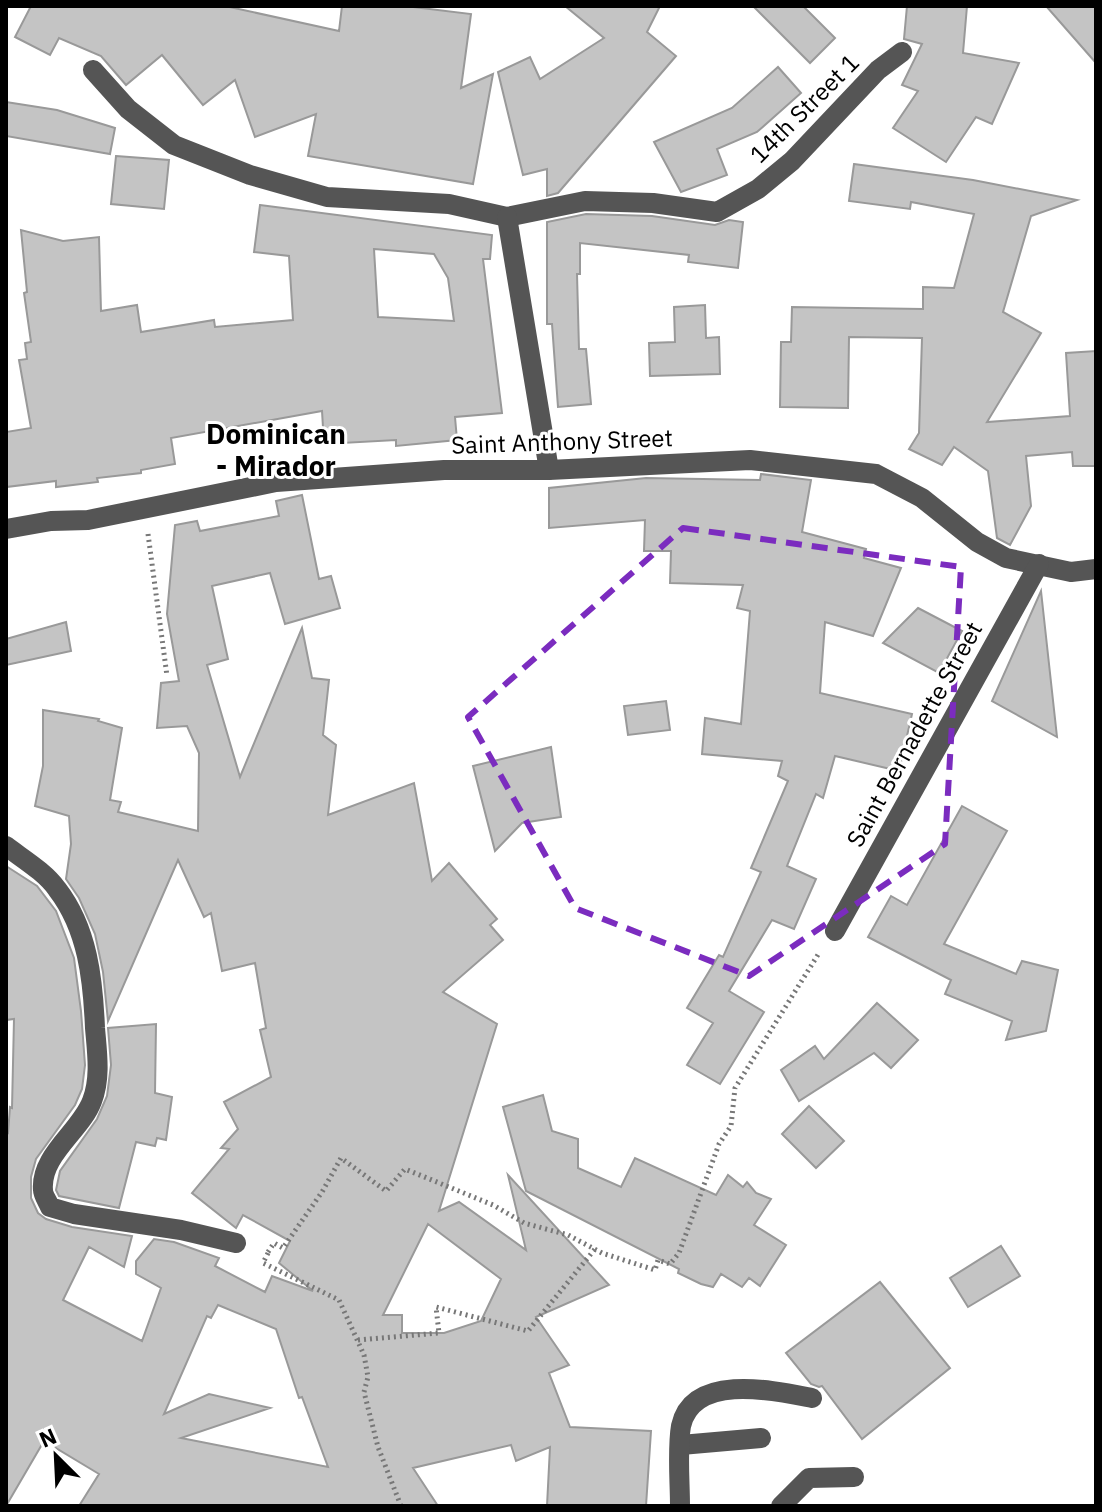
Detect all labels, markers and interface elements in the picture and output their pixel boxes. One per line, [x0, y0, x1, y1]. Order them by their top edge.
street label: 14th Street 1 [742, 46, 866, 170]
district label: Dominican - Mirador [206, 415, 346, 484]
street label: Saint Anthony Street [451, 421, 673, 461]
street label: Saint Bernadette Street [839, 616, 989, 852]
north arrow [16, 1416, 96, 1496]
text: N [34, 1421, 61, 1454]

